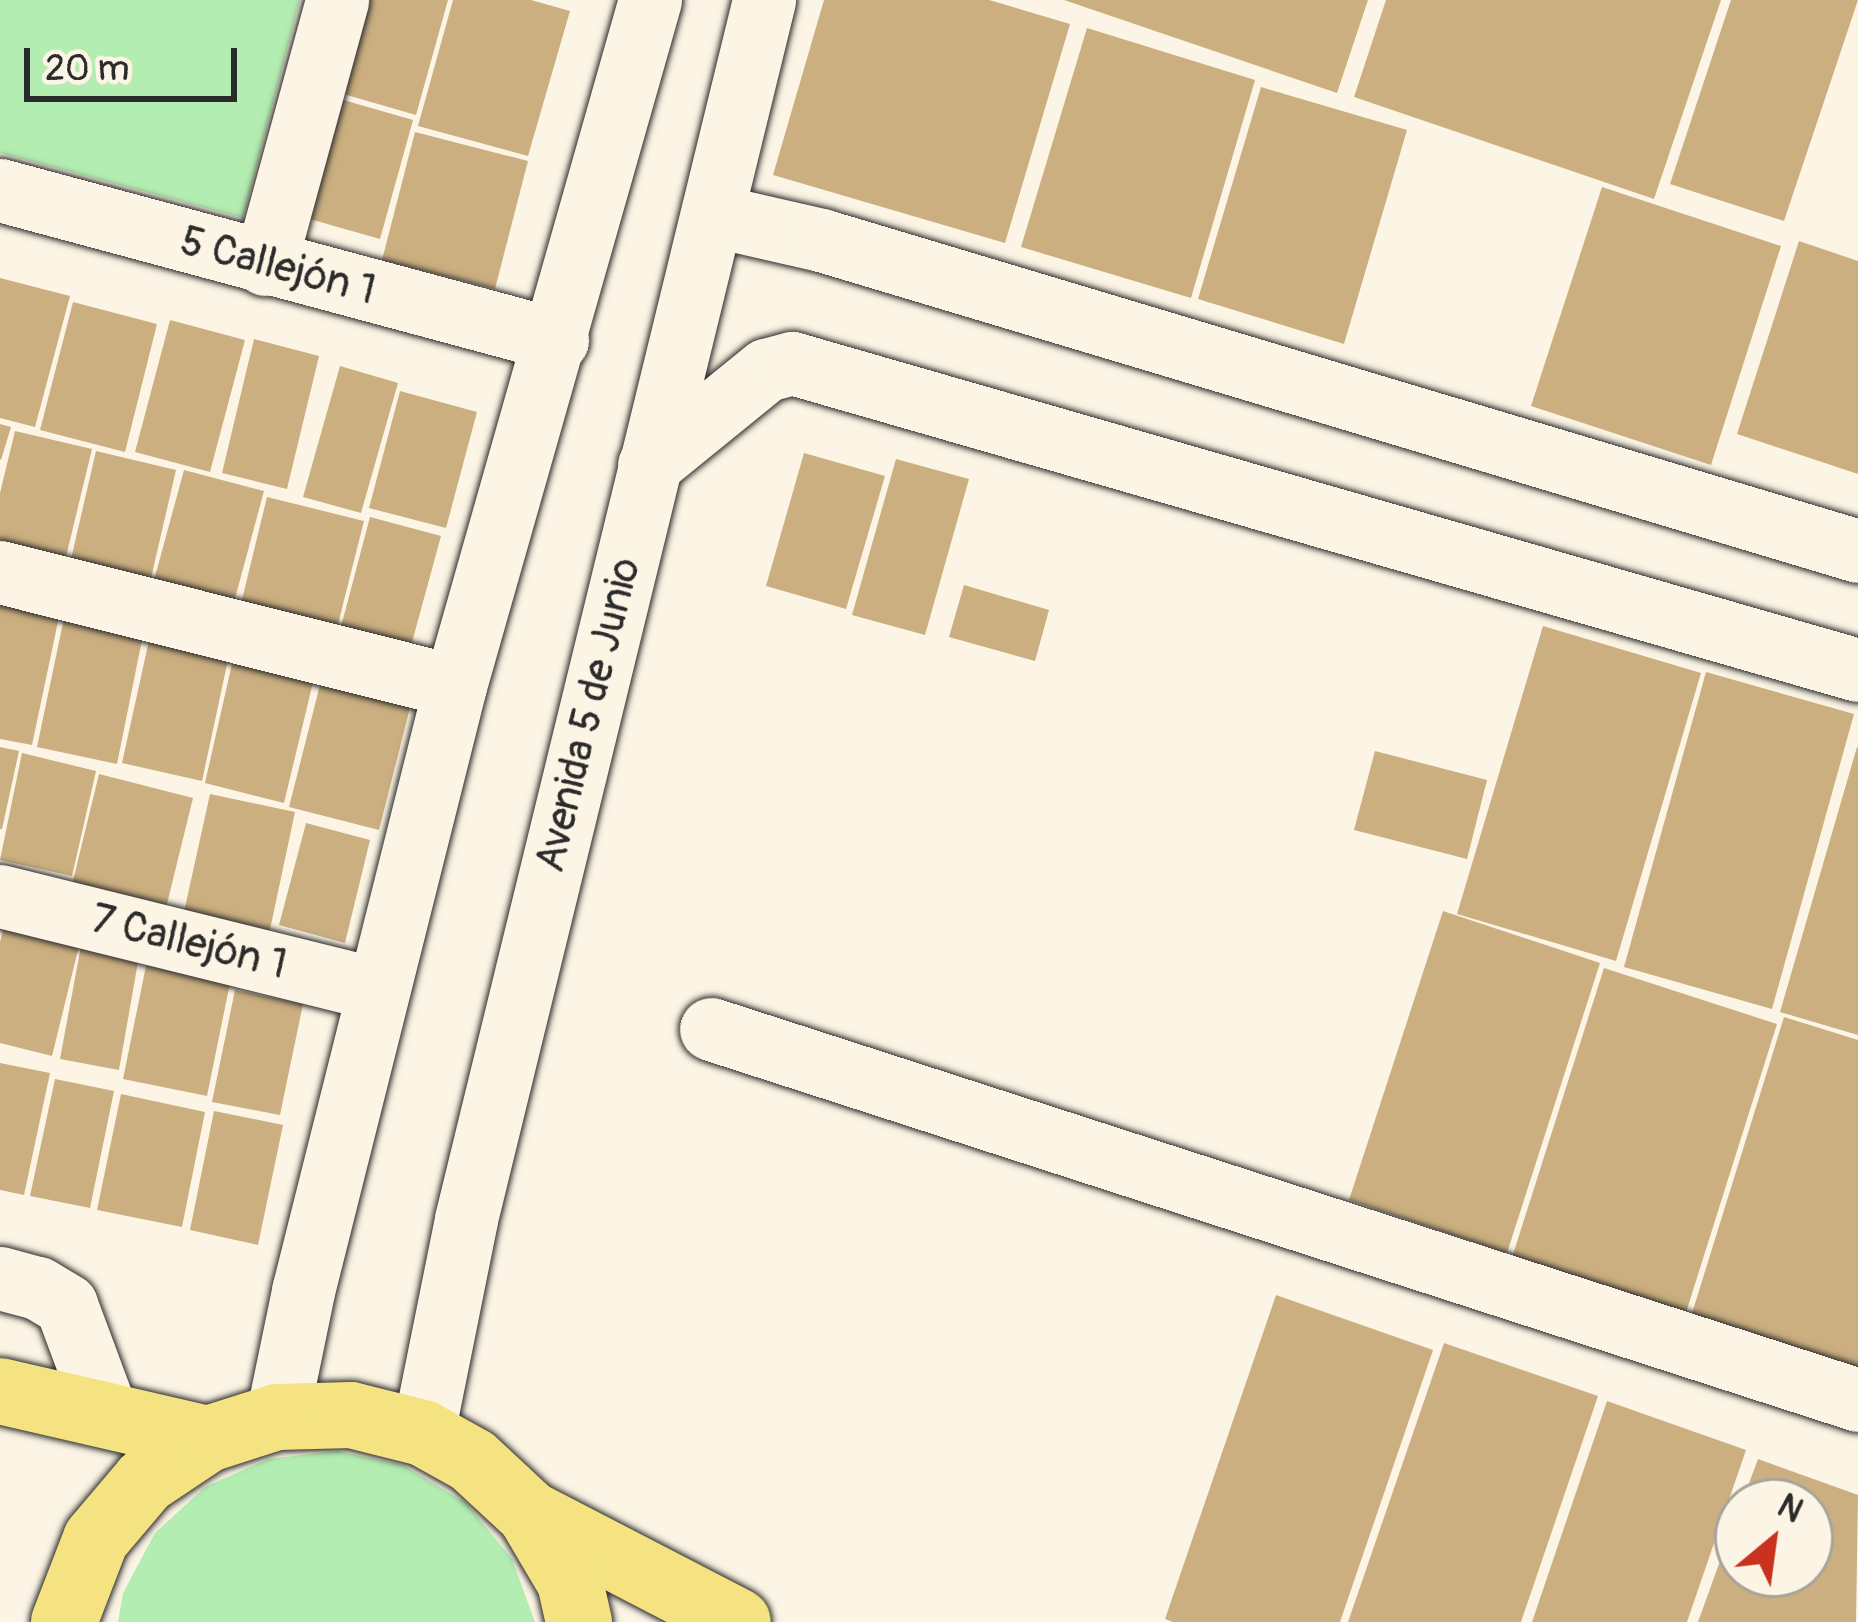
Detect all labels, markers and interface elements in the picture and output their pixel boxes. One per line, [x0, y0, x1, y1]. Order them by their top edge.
scale bar [30, 24, 243, 98]
text: 20 m [45, 46, 130, 91]
street label: 5 Callejón 1 [175, 216, 381, 316]
street label: Avenida 5 de Junio [525, 553, 651, 877]
street label: 7 Callejón 1 [86, 893, 292, 991]
north arrow [1714, 1478, 1834, 1598]
text: N [1771, 1485, 1810, 1532]

